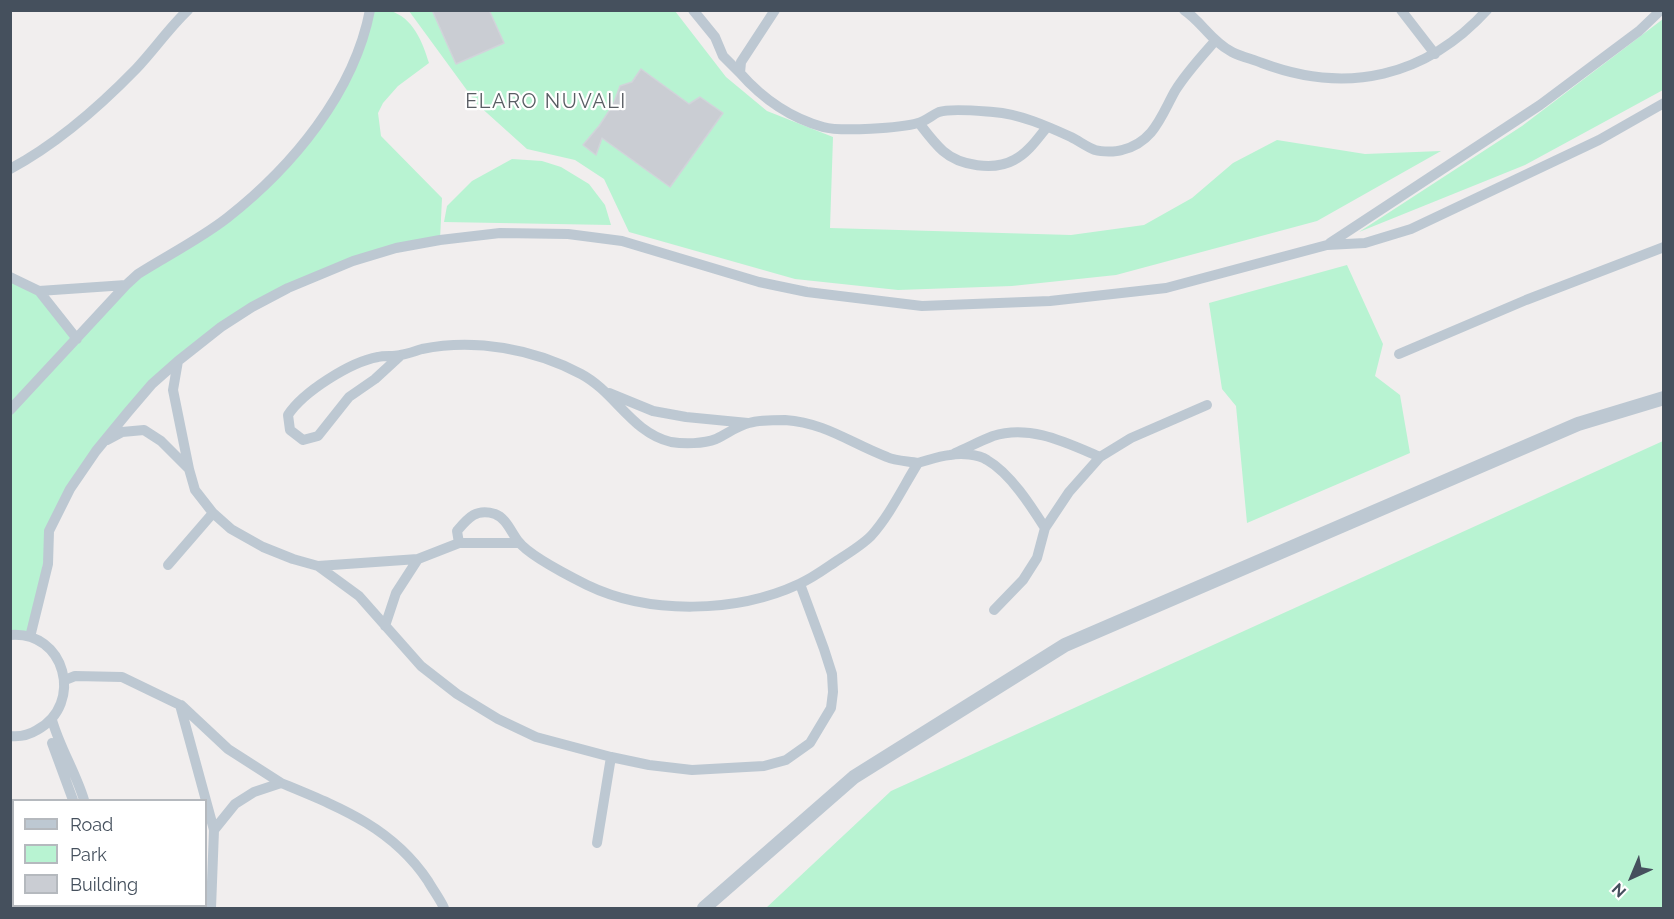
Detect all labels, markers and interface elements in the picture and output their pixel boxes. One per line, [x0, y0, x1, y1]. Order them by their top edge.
district label: ELARO NUVALI [465, 90, 627, 114]
legend [12, 799, 207, 907]
text: Road [70, 814, 113, 835]
text: Park [70, 844, 107, 865]
north arrow [1602, 847, 1662, 907]
text: Building [70, 874, 138, 895]
text: N [1608, 879, 1630, 901]

